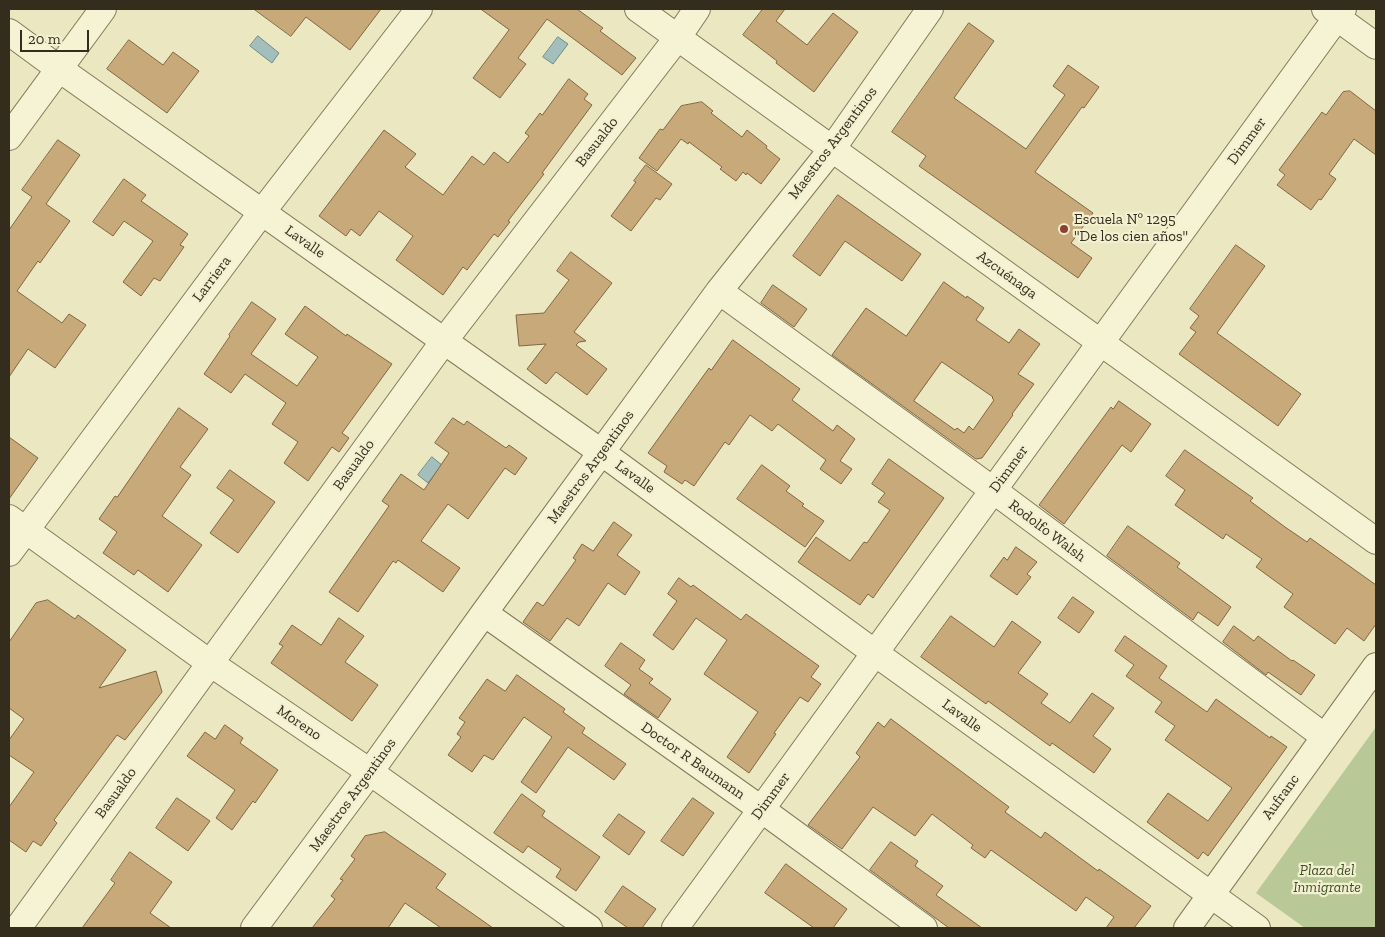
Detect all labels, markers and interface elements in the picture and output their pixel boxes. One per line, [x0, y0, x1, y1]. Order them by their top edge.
scale bar [22, 20, 91, 52]
text: 20 m [28, 30, 61, 48]
street label: Maestros Argentinos [785, 83, 881, 203]
street label: Basualdo [572, 113, 622, 171]
street label: Dimmer [1224, 114, 1270, 168]
place label: Escuela Nº 1295 "De los cien años" [1074, 211, 1188, 246]
street label: Lavalle [281, 222, 329, 262]
marker: Escuela Nº 1295 "De los cien años" [1058, 223, 1070, 235]
street label: Azcuénaga [973, 247, 1041, 303]
street label: Larriera [189, 252, 235, 306]
street label: Maestros Argentinos [544, 407, 638, 527]
street label: Basualdo [330, 436, 378, 494]
street label: Dimmer [986, 442, 1032, 496]
street label: Lavalle [612, 456, 658, 498]
street label: Rodolfo Walsh [1005, 496, 1089, 566]
street label: Lavalle [939, 695, 985, 737]
street label: Moreno [273, 701, 325, 745]
street label: Doctor R Baumann [637, 718, 749, 804]
street label: Maestros Argentinos [306, 735, 400, 855]
street label: Basualdo [92, 764, 140, 822]
street label: Dimmer [748, 769, 794, 823]
street label: Aufranc [1259, 771, 1303, 823]
park label: Plaza del Inmigrante [1293, 862, 1361, 897]

